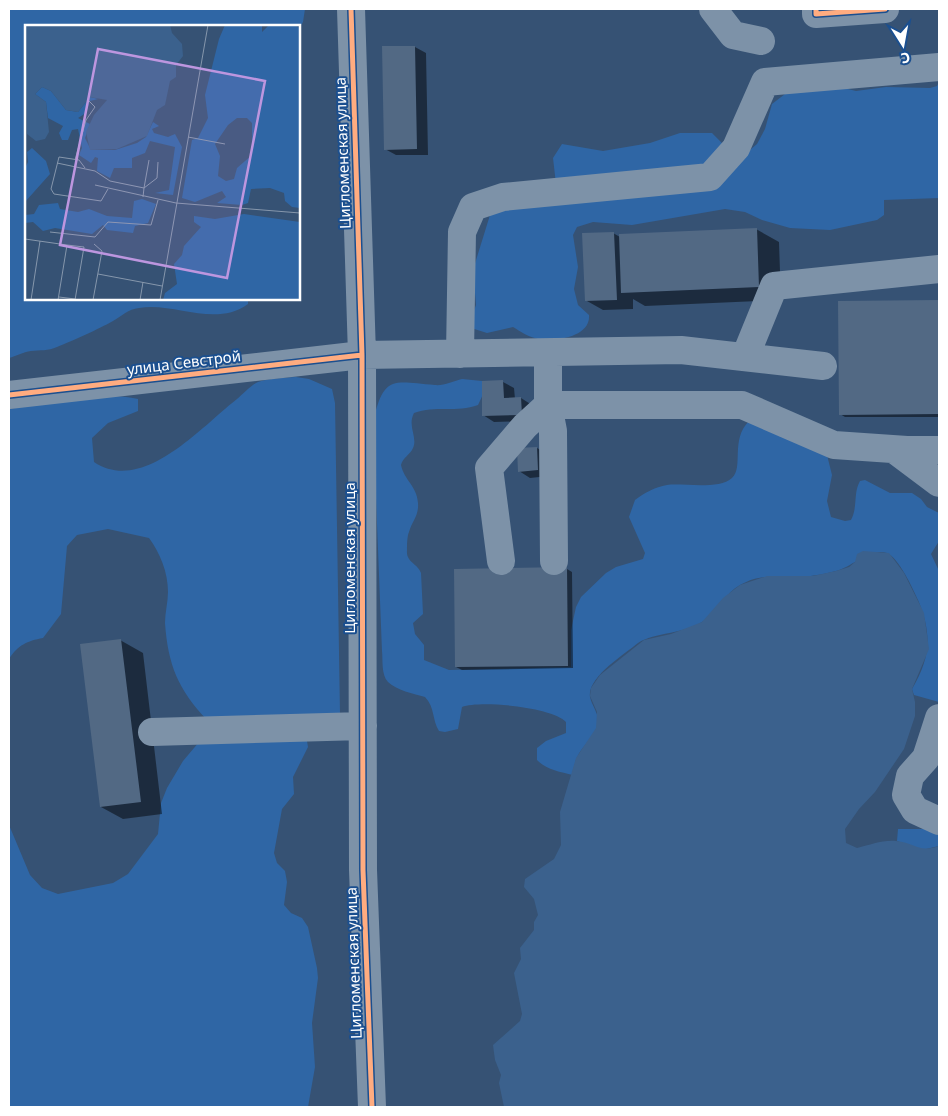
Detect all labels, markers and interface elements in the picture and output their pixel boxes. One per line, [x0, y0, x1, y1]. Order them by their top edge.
north arrow [878, 20, 928, 70]
inset map [25, 25, 300, 300]
text: С [899, 48, 912, 68]
street label: Цигломенская улица [329, 77, 355, 229]
street label: улица Севстрой [126, 345, 242, 379]
street label: Цигломенская улица [339, 482, 359, 634]
street label: Цигломенская улица [340, 887, 366, 1039]

